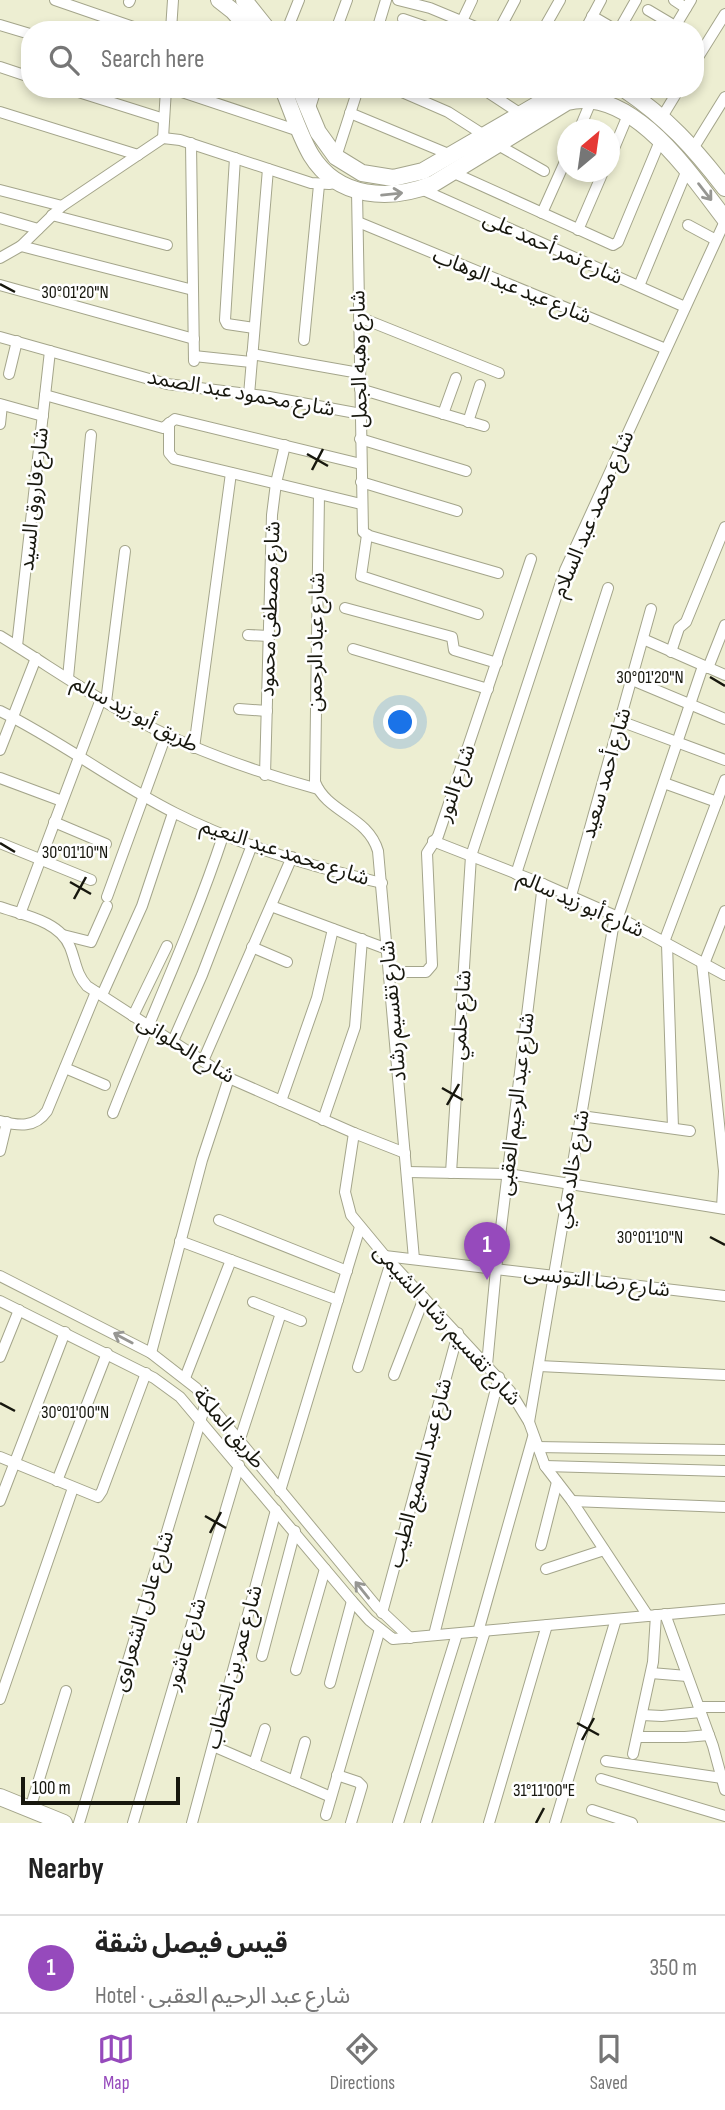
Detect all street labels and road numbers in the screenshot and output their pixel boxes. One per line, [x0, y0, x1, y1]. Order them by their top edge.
street label: شارع نمر أحمد على [479, 205, 627, 292]
street label: شارع عيد عبد الوهاب [428, 243, 595, 331]
street label: شارع وهبه الجمل [345, 290, 375, 428]
street label: شارع محمود عبد الصمد [145, 364, 337, 424]
street label: شارع فاروق السيد [14, 426, 56, 572]
street label: شارع محمد عبد السلام [547, 427, 642, 602]
street label: شارع مصطفى محمود [254, 521, 288, 697]
street label: شارع عباد الرحمن [302, 572, 332, 712]
street label: طريق أبو زيد سالم [66, 670, 203, 760]
street label: شارع أحمد سعيد [575, 705, 638, 842]
street label: شارع النور [431, 741, 483, 826]
street label: شارع محمد عبد النعيم [197, 813, 372, 893]
street label: شارع أبو زيد سالم [513, 864, 648, 945]
street label: شارع تقسيم رشاد [374, 939, 414, 1083]
street label: شارع حلمي [445, 969, 479, 1061]
street label: شارع الحلوانى [131, 1009, 239, 1091]
street label: شارع عبد الرحيم العقبى [492, 1011, 542, 1197]
street label: شارع خالد مكي [549, 1108, 598, 1231]
street label: شارع تقسيم رشاد الشيمى [366, 1239, 526, 1412]
street label: شارع رضا التونسى [522, 1260, 671, 1304]
street label: شارع عبد السميع الطيب [383, 1375, 459, 1571]
street label: طريق الملكة [188, 1382, 270, 1474]
street label: شارع عادل الشعراوى [107, 1528, 181, 1695]
street label: شارع عمر بن الخطاب [200, 1582, 270, 1752]
street label: شارع عاشور [160, 1595, 214, 1695]

